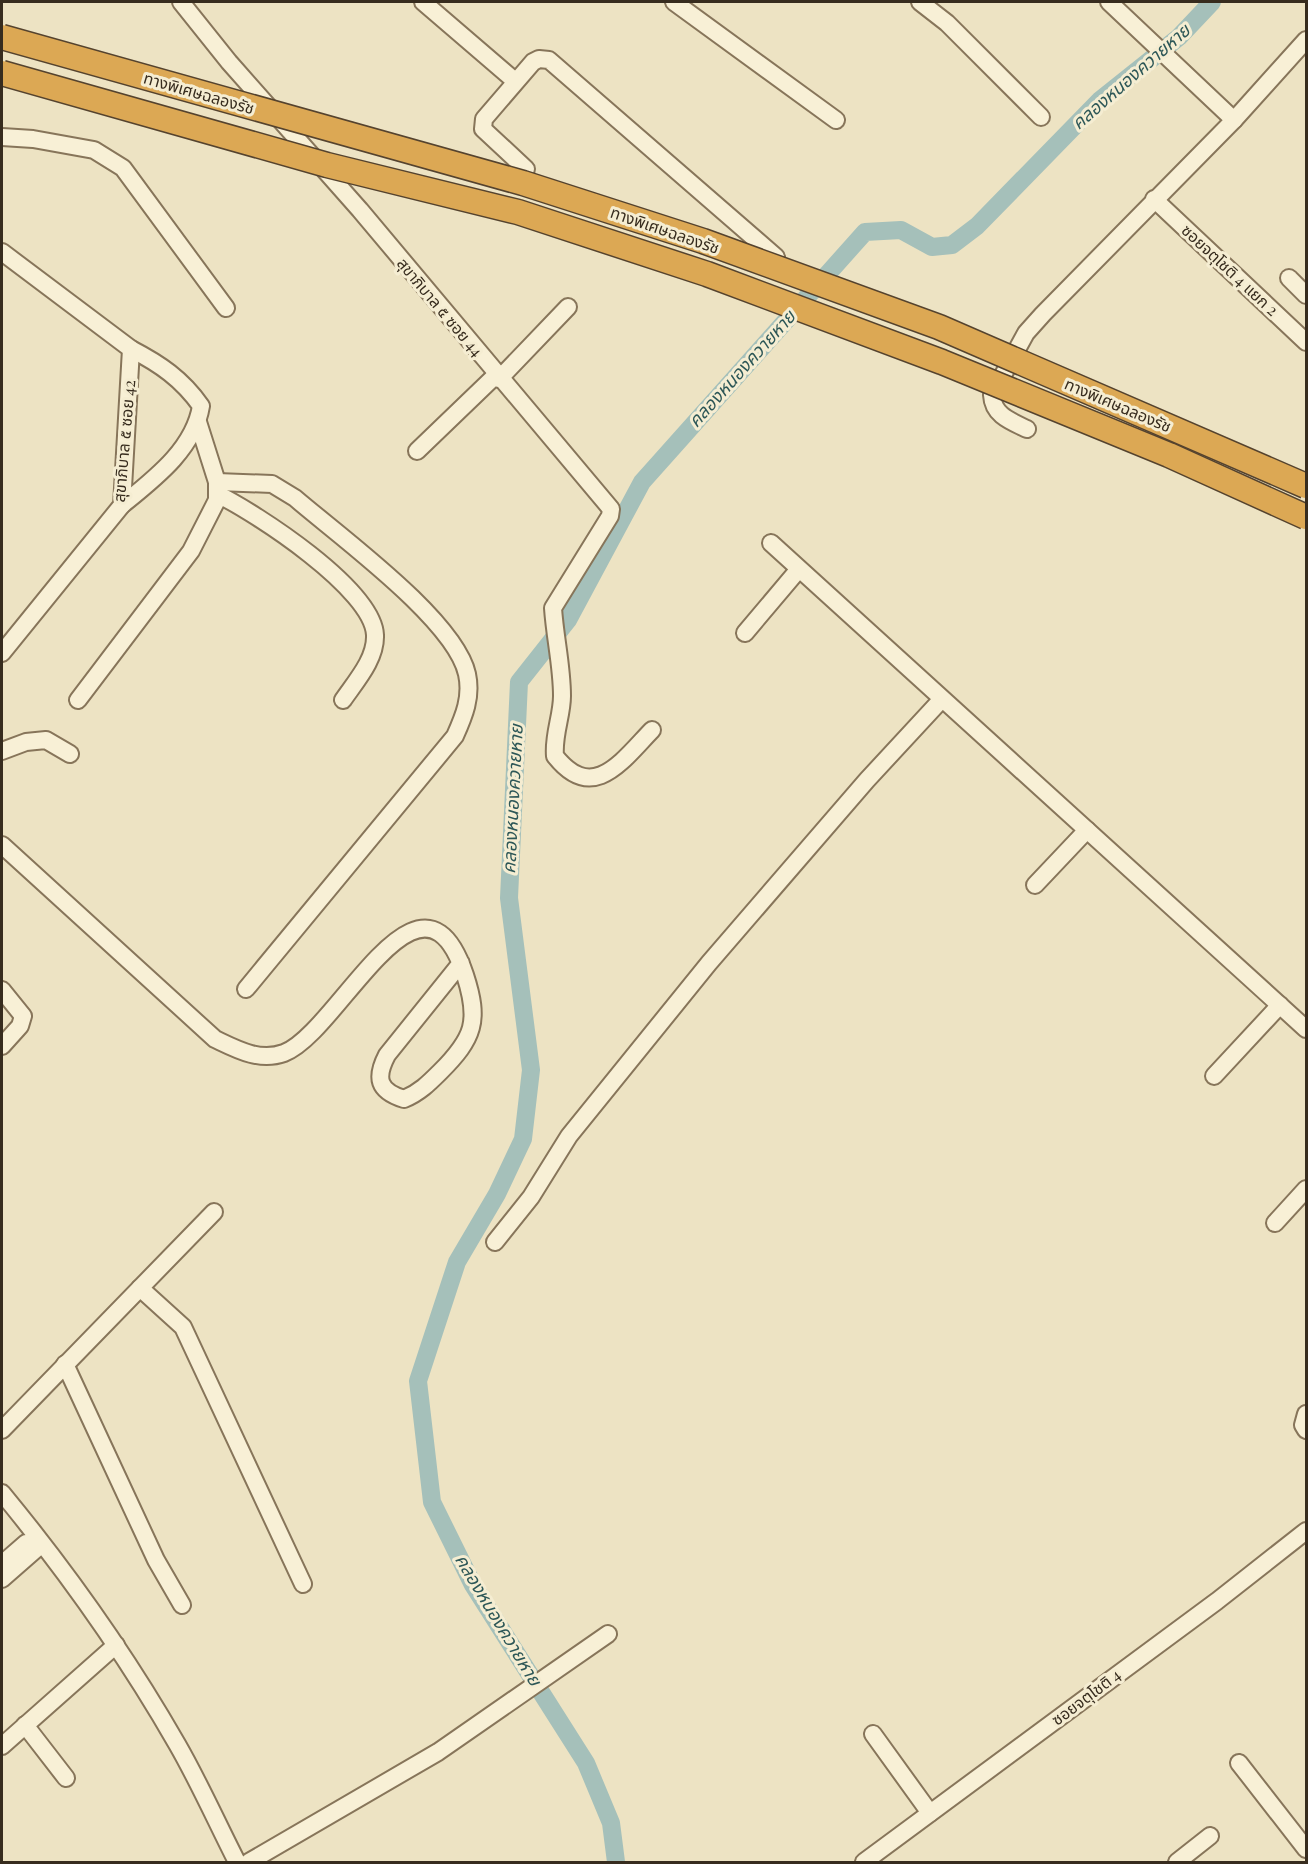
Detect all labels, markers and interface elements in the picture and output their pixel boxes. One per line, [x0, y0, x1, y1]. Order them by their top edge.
water label: คลองหนองควายหาย [1066, 17, 1196, 134]
street label: ทางพิเศษฉลองรัช [141, 67, 257, 118]
street label: ทางพิเศษฉลองรัช [608, 201, 722, 258]
street label: ซอยจตุโชติ 4 แยก 2 [1178, 219, 1283, 320]
street label: สุขาภิบาล ๕ ซอย 44 [393, 253, 488, 361]
water label: คลองหนองควายหาย [682, 304, 801, 432]
street label: ทางพิเศษฉลองรัช [1062, 373, 1175, 436]
street label: สุขาภิบาล ๕ ซอย 42 [108, 379, 139, 503]
water label: คลองหนองควายหาย [496, 722, 528, 874]
water label: คลองหนองควายหาย [450, 1549, 548, 1691]
street label: ซอยจตุโชติ 4 [1047, 1664, 1125, 1730]

